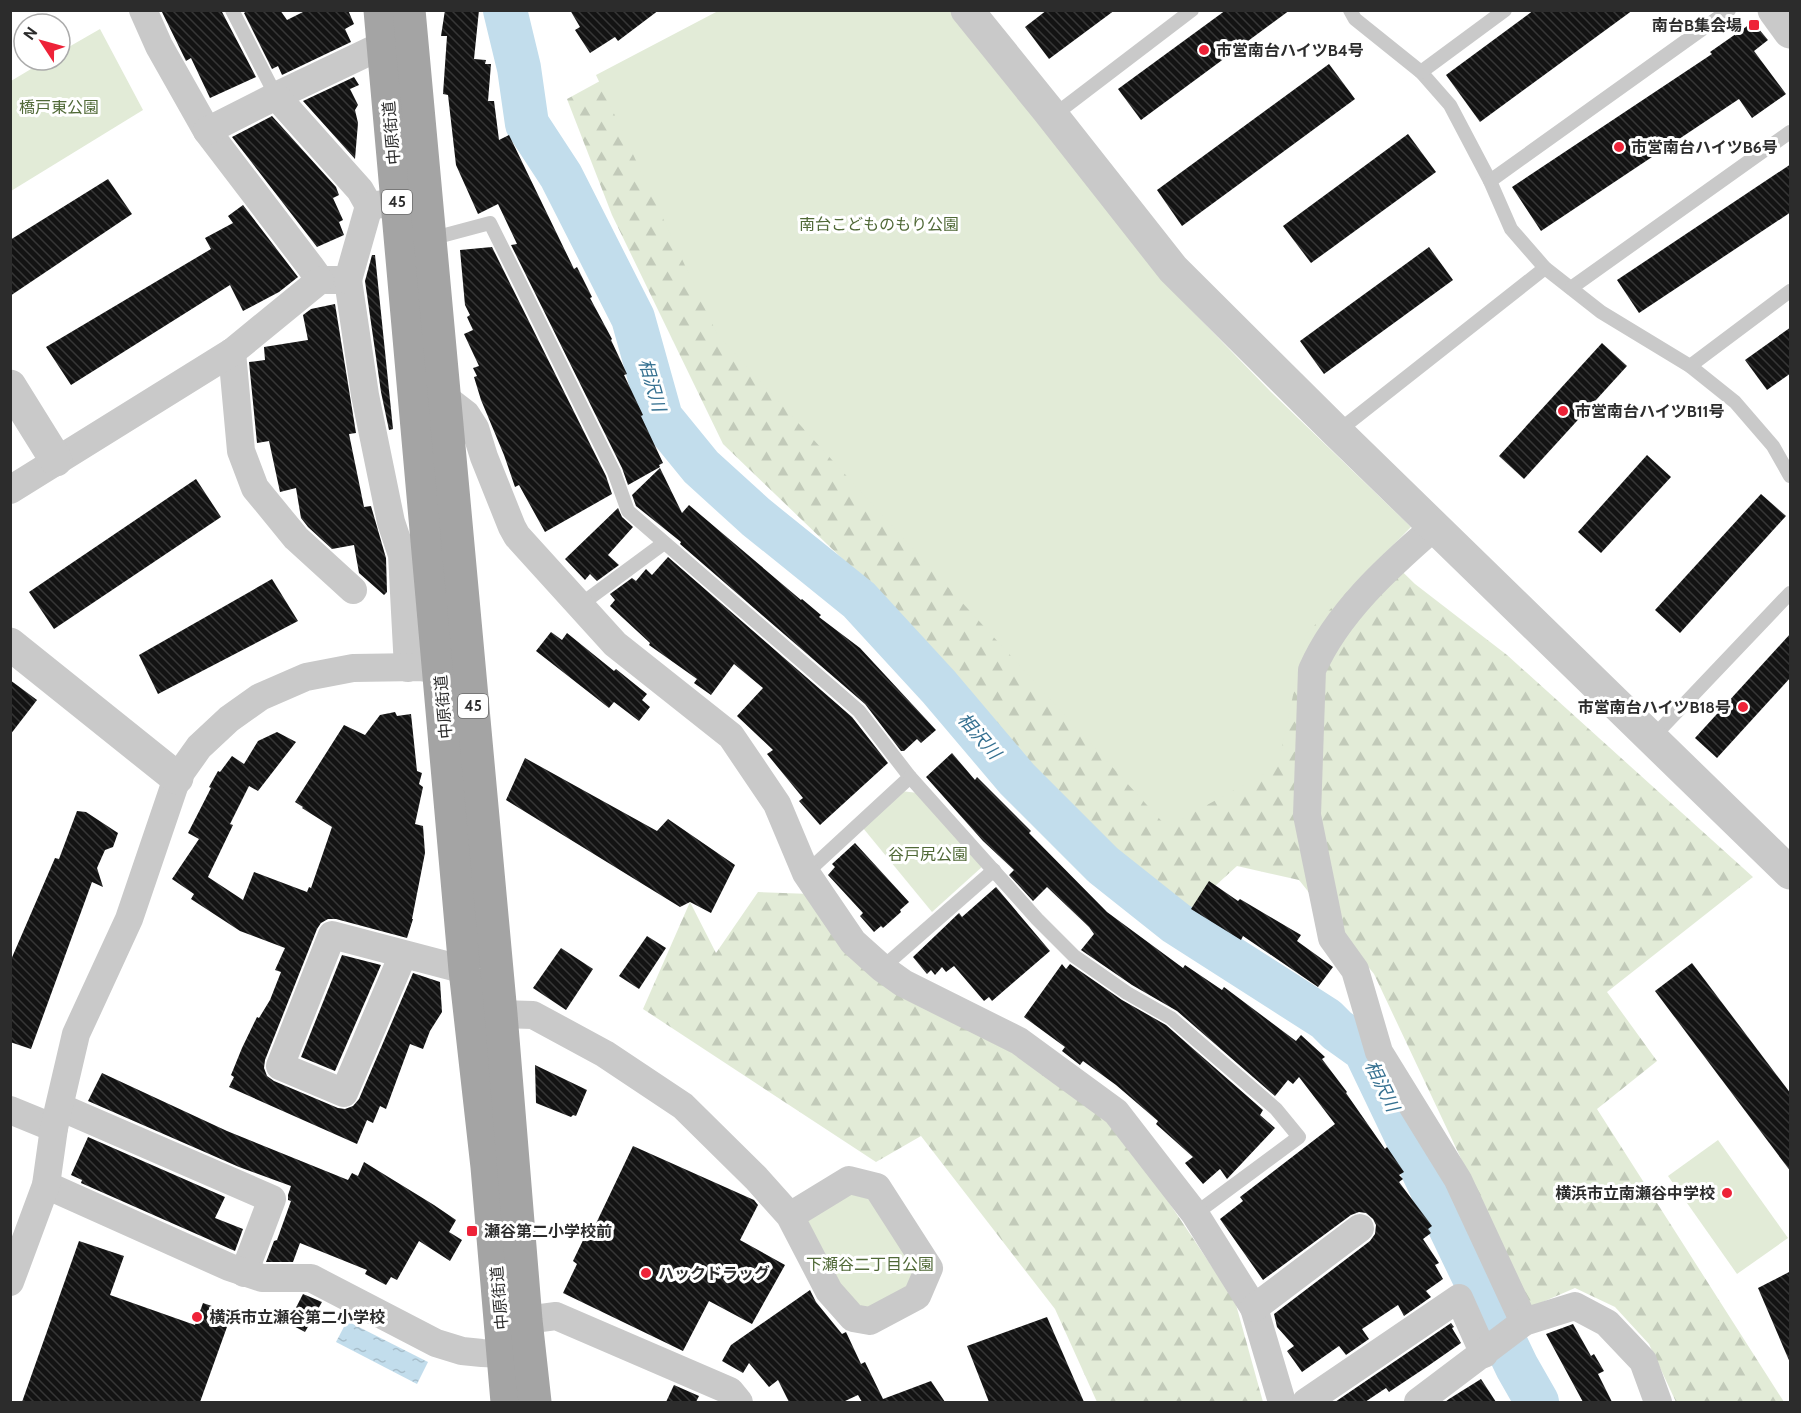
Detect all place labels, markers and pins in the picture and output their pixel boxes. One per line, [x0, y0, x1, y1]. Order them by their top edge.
place label: 南台B集会場 [1652, 16, 1742, 35]
marker: 南台B集会場 [1747, 18, 1761, 32]
place label: 市営南台ハイツB4号 [1216, 41, 1364, 60]
marker: 市営南台ハイツB4号 [1197, 43, 1211, 57]
place label: 市営南台ハイツB6号 [1631, 138, 1778, 157]
marker: 市営南台ハイツB6号 [1612, 140, 1626, 154]
place label: 市営南台ハイツB11号 [1575, 402, 1725, 421]
marker: 市営南台ハイツB11号 [1556, 404, 1570, 418]
place label: 市営南台ハイツB18号 [1578, 698, 1731, 717]
marker: 市営南台ハイツB18号 [1736, 700, 1750, 714]
place label: 横浜市立南瀬谷中学校 [1555, 1184, 1715, 1203]
marker: 横浜市立南瀬谷中学校 [1720, 1186, 1734, 1200]
place label: 瀬谷第二小学校前 [484, 1222, 612, 1241]
marker: 瀬谷第二小学校前 [465, 1224, 479, 1238]
place label: ハックドラッグ [658, 1264, 770, 1283]
marker: ハックドラッグ [639, 1266, 653, 1280]
place label: 横浜市立瀬谷第二小学校 [209, 1308, 385, 1327]
marker: 横浜市立瀬谷第二小学校 [190, 1310, 204, 1324]

